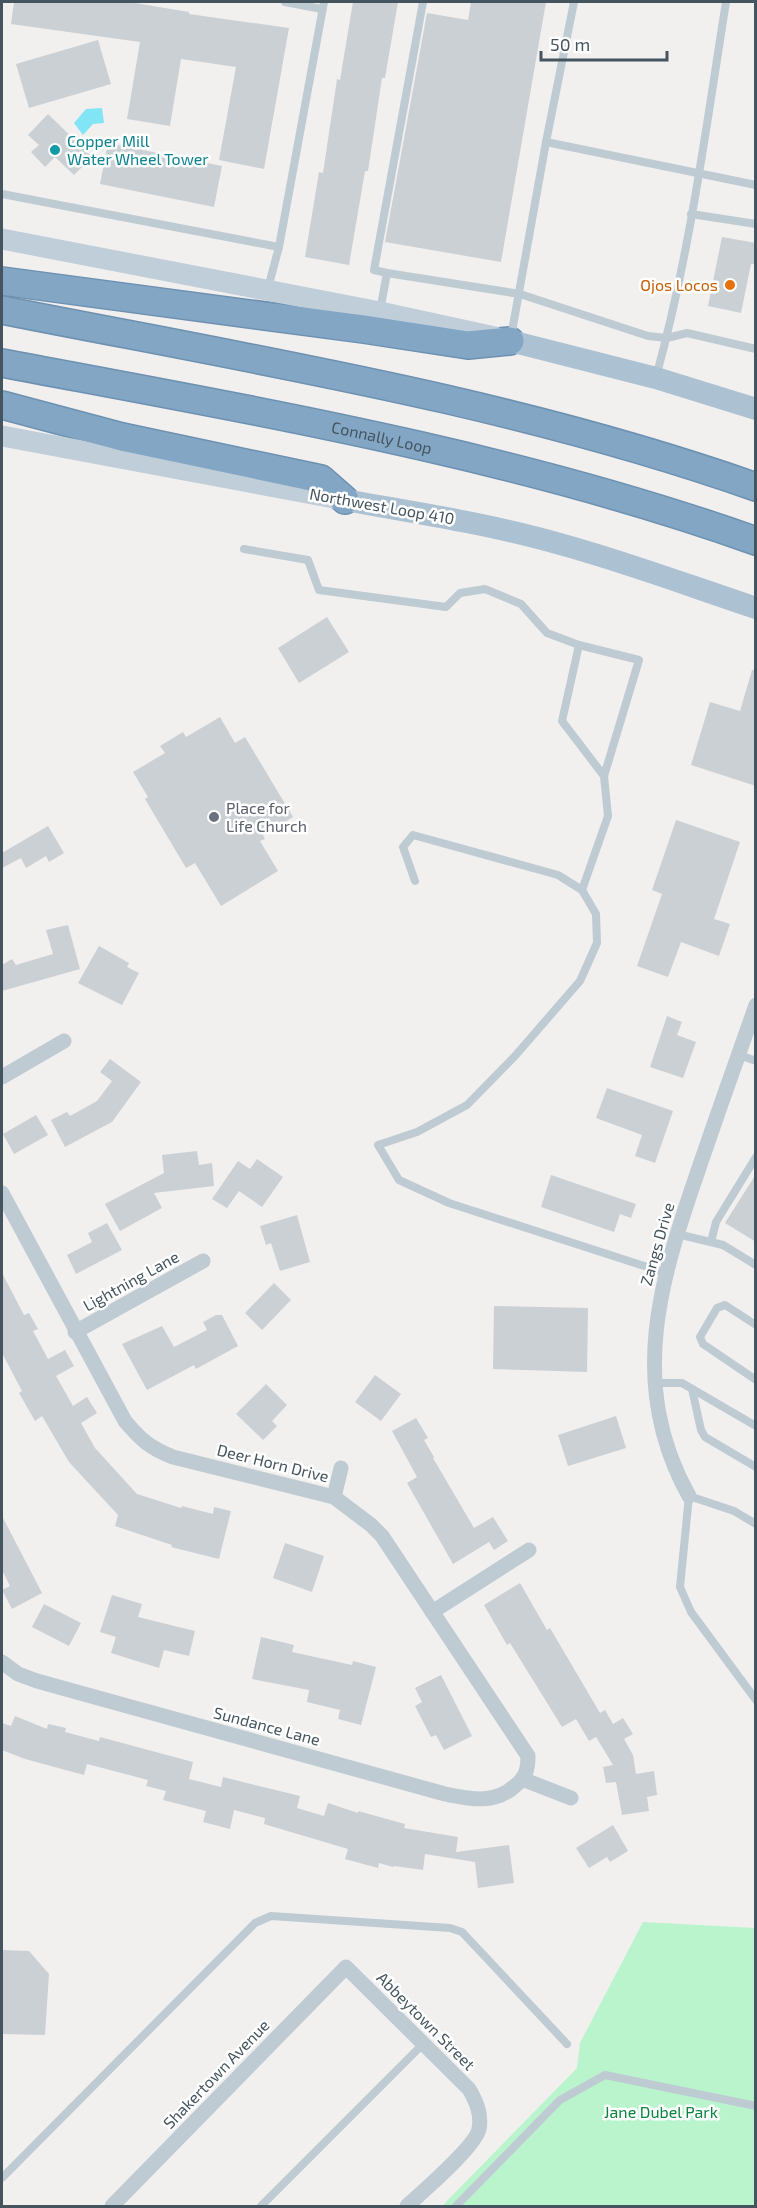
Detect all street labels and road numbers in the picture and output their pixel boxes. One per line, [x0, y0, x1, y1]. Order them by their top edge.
street label: Connally Loop [330, 417, 434, 457]
street label: Northwest Loop 410 [308, 483, 456, 528]
street label: Zangs Drive [636, 1200, 677, 1288]
street label: Lightning Lane [80, 1246, 182, 1315]
street label: Deer Horn Drive [215, 1439, 331, 1486]
street label: Sundance Lane [212, 1702, 322, 1749]
street label: Abbeytown Street [373, 1968, 479, 2074]
street label: Shakertown Avenue [159, 2015, 273, 2132]

